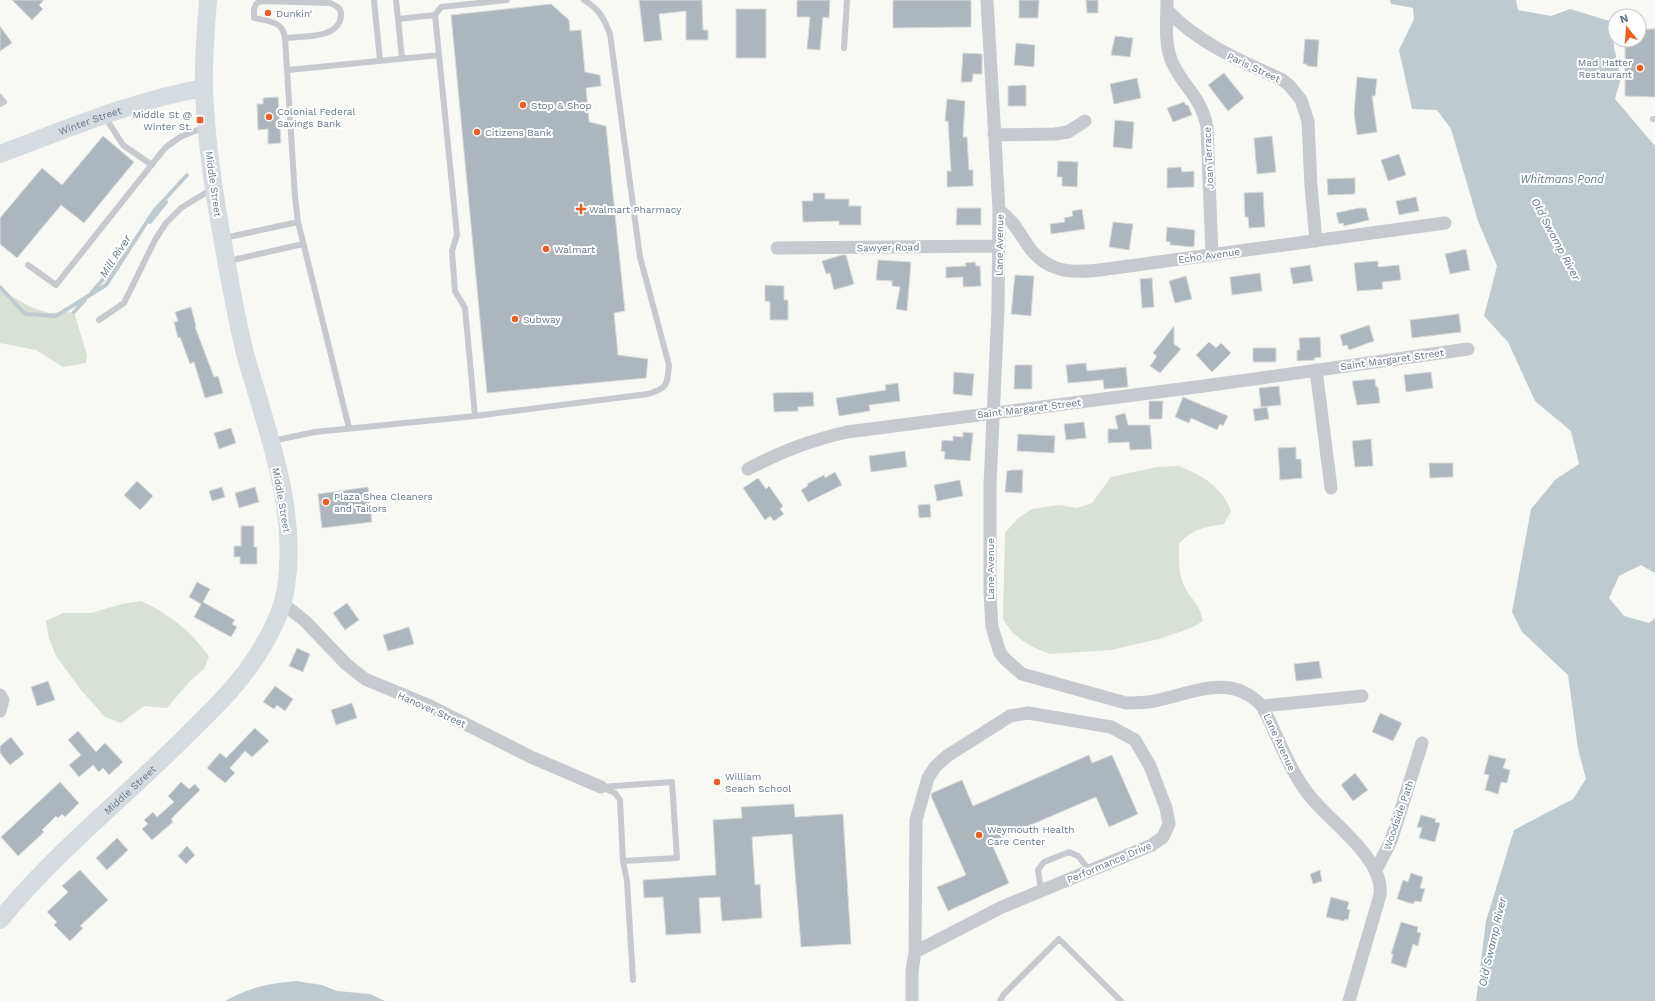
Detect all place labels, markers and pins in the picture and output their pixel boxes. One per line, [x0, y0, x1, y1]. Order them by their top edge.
marker: Dunkin' [263, 8, 273, 18]
place label: Dunkin' [276, 8, 312, 19]
place label: Mad Hatter Restaurant [1578, 57, 1633, 80]
marker: Mad Hatter Restaurant [1635, 63, 1645, 73]
marker: Stop & Shop [518, 100, 528, 110]
place label: Stop & Shop [531, 100, 592, 111]
place label: Colonial Federal Savings Bank [277, 106, 356, 129]
place label: Middle St @ Winter St. [132, 109, 192, 132]
marker: Colonial Federal Savings Bank [264, 112, 274, 122]
marker: Middle St @ Winter St. [195, 115, 205, 125]
marker: Citizens Bank [472, 127, 482, 137]
place label: Citizens Bank [485, 127, 552, 138]
marker: Walmart Pharmacy [576, 204, 586, 214]
place label: Walmart Pharmacy [589, 204, 682, 215]
marker: Walmart [541, 244, 551, 254]
place label: Walmart [554, 244, 596, 255]
marker: Subway [510, 314, 520, 324]
place label: Subway [523, 314, 561, 325]
place label: Plaza Shea Cleaners and Tailors [334, 491, 433, 514]
marker: Plaza Shea Cleaners and Tailors [321, 497, 331, 507]
place label: William Seach School [725, 771, 791, 794]
marker: William Seach School [712, 777, 722, 787]
place label: Weymouth Health Care Center [987, 824, 1074, 847]
marker: Weymouth Health Care Center [974, 830, 984, 840]

